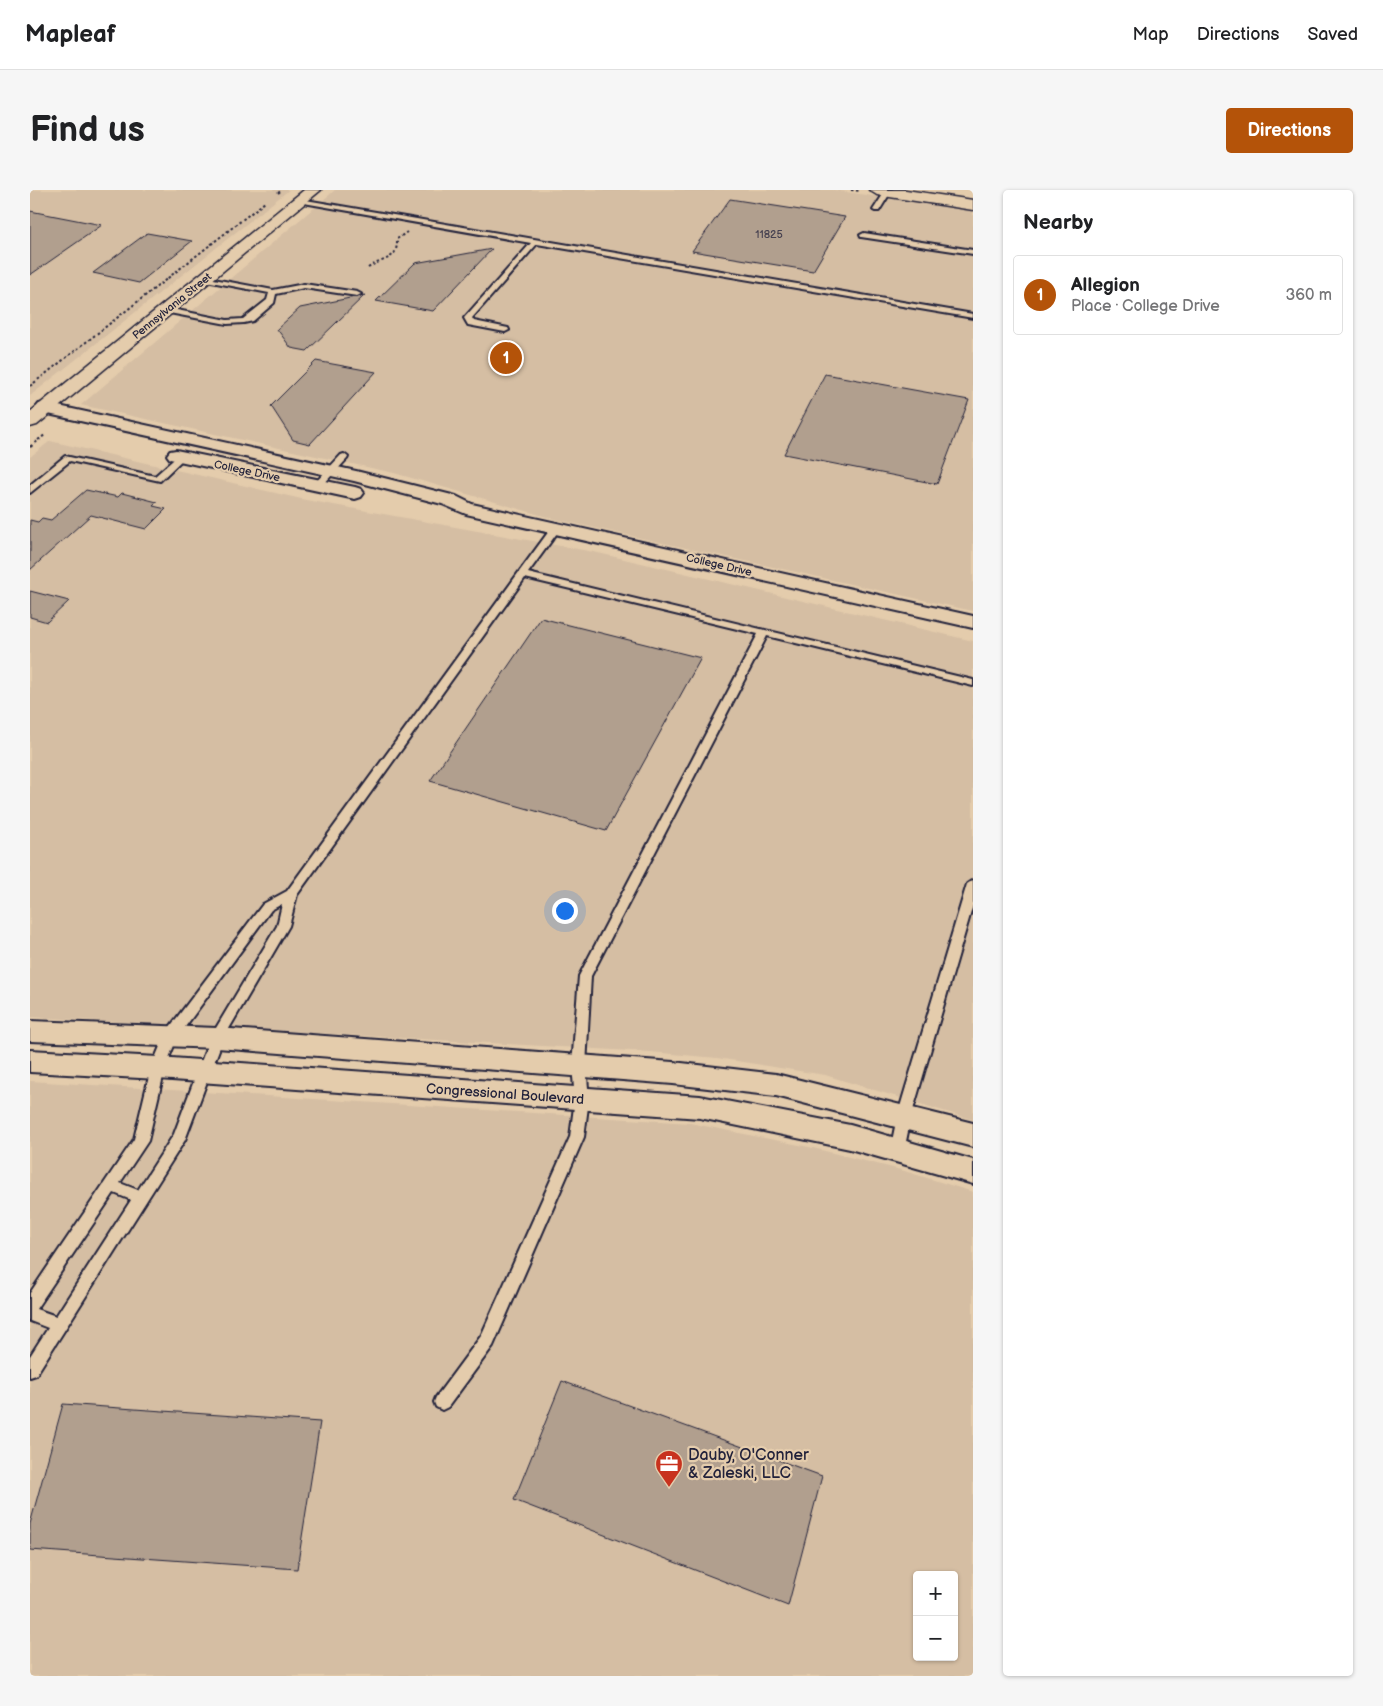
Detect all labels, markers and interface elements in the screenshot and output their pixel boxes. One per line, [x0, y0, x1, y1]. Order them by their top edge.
text: Mapleaf [25, 20, 116, 49]
text: Map [1133, 24, 1169, 45]
text: Directions [1197, 24, 1279, 45]
text: Saved [1307, 24, 1358, 45]
button: Directions [1226, 108, 1353, 153]
text: Find us [30, 109, 145, 152]
text: Nearby [1023, 210, 1093, 235]
house number: 11825 [755, 228, 783, 241]
street label: Pennsylvania Street [130, 270, 215, 342]
text: Allegion [1071, 274, 1140, 297]
text: 1 [1037, 286, 1043, 305]
text: 360 m [1285, 286, 1332, 305]
text: Place · College Drive [1071, 297, 1220, 316]
pin: 1 [490, 339, 522, 377]
street label: College Drive [213, 458, 282, 484]
street label: College Drive [685, 551, 754, 579]
your location [552, 898, 578, 924]
street label: Congressional Boulevard [425, 1080, 585, 1108]
place label: Dauby, O'Conner & Zaleski, LLC [688, 1446, 809, 1483]
office icon: Dauby, O'Conner & Zaleski, LLC [654, 1449, 684, 1488]
map controls [913, 1571, 958, 1661]
button: + [913, 1571, 958, 1616]
button: − [913, 1616, 958, 1661]

